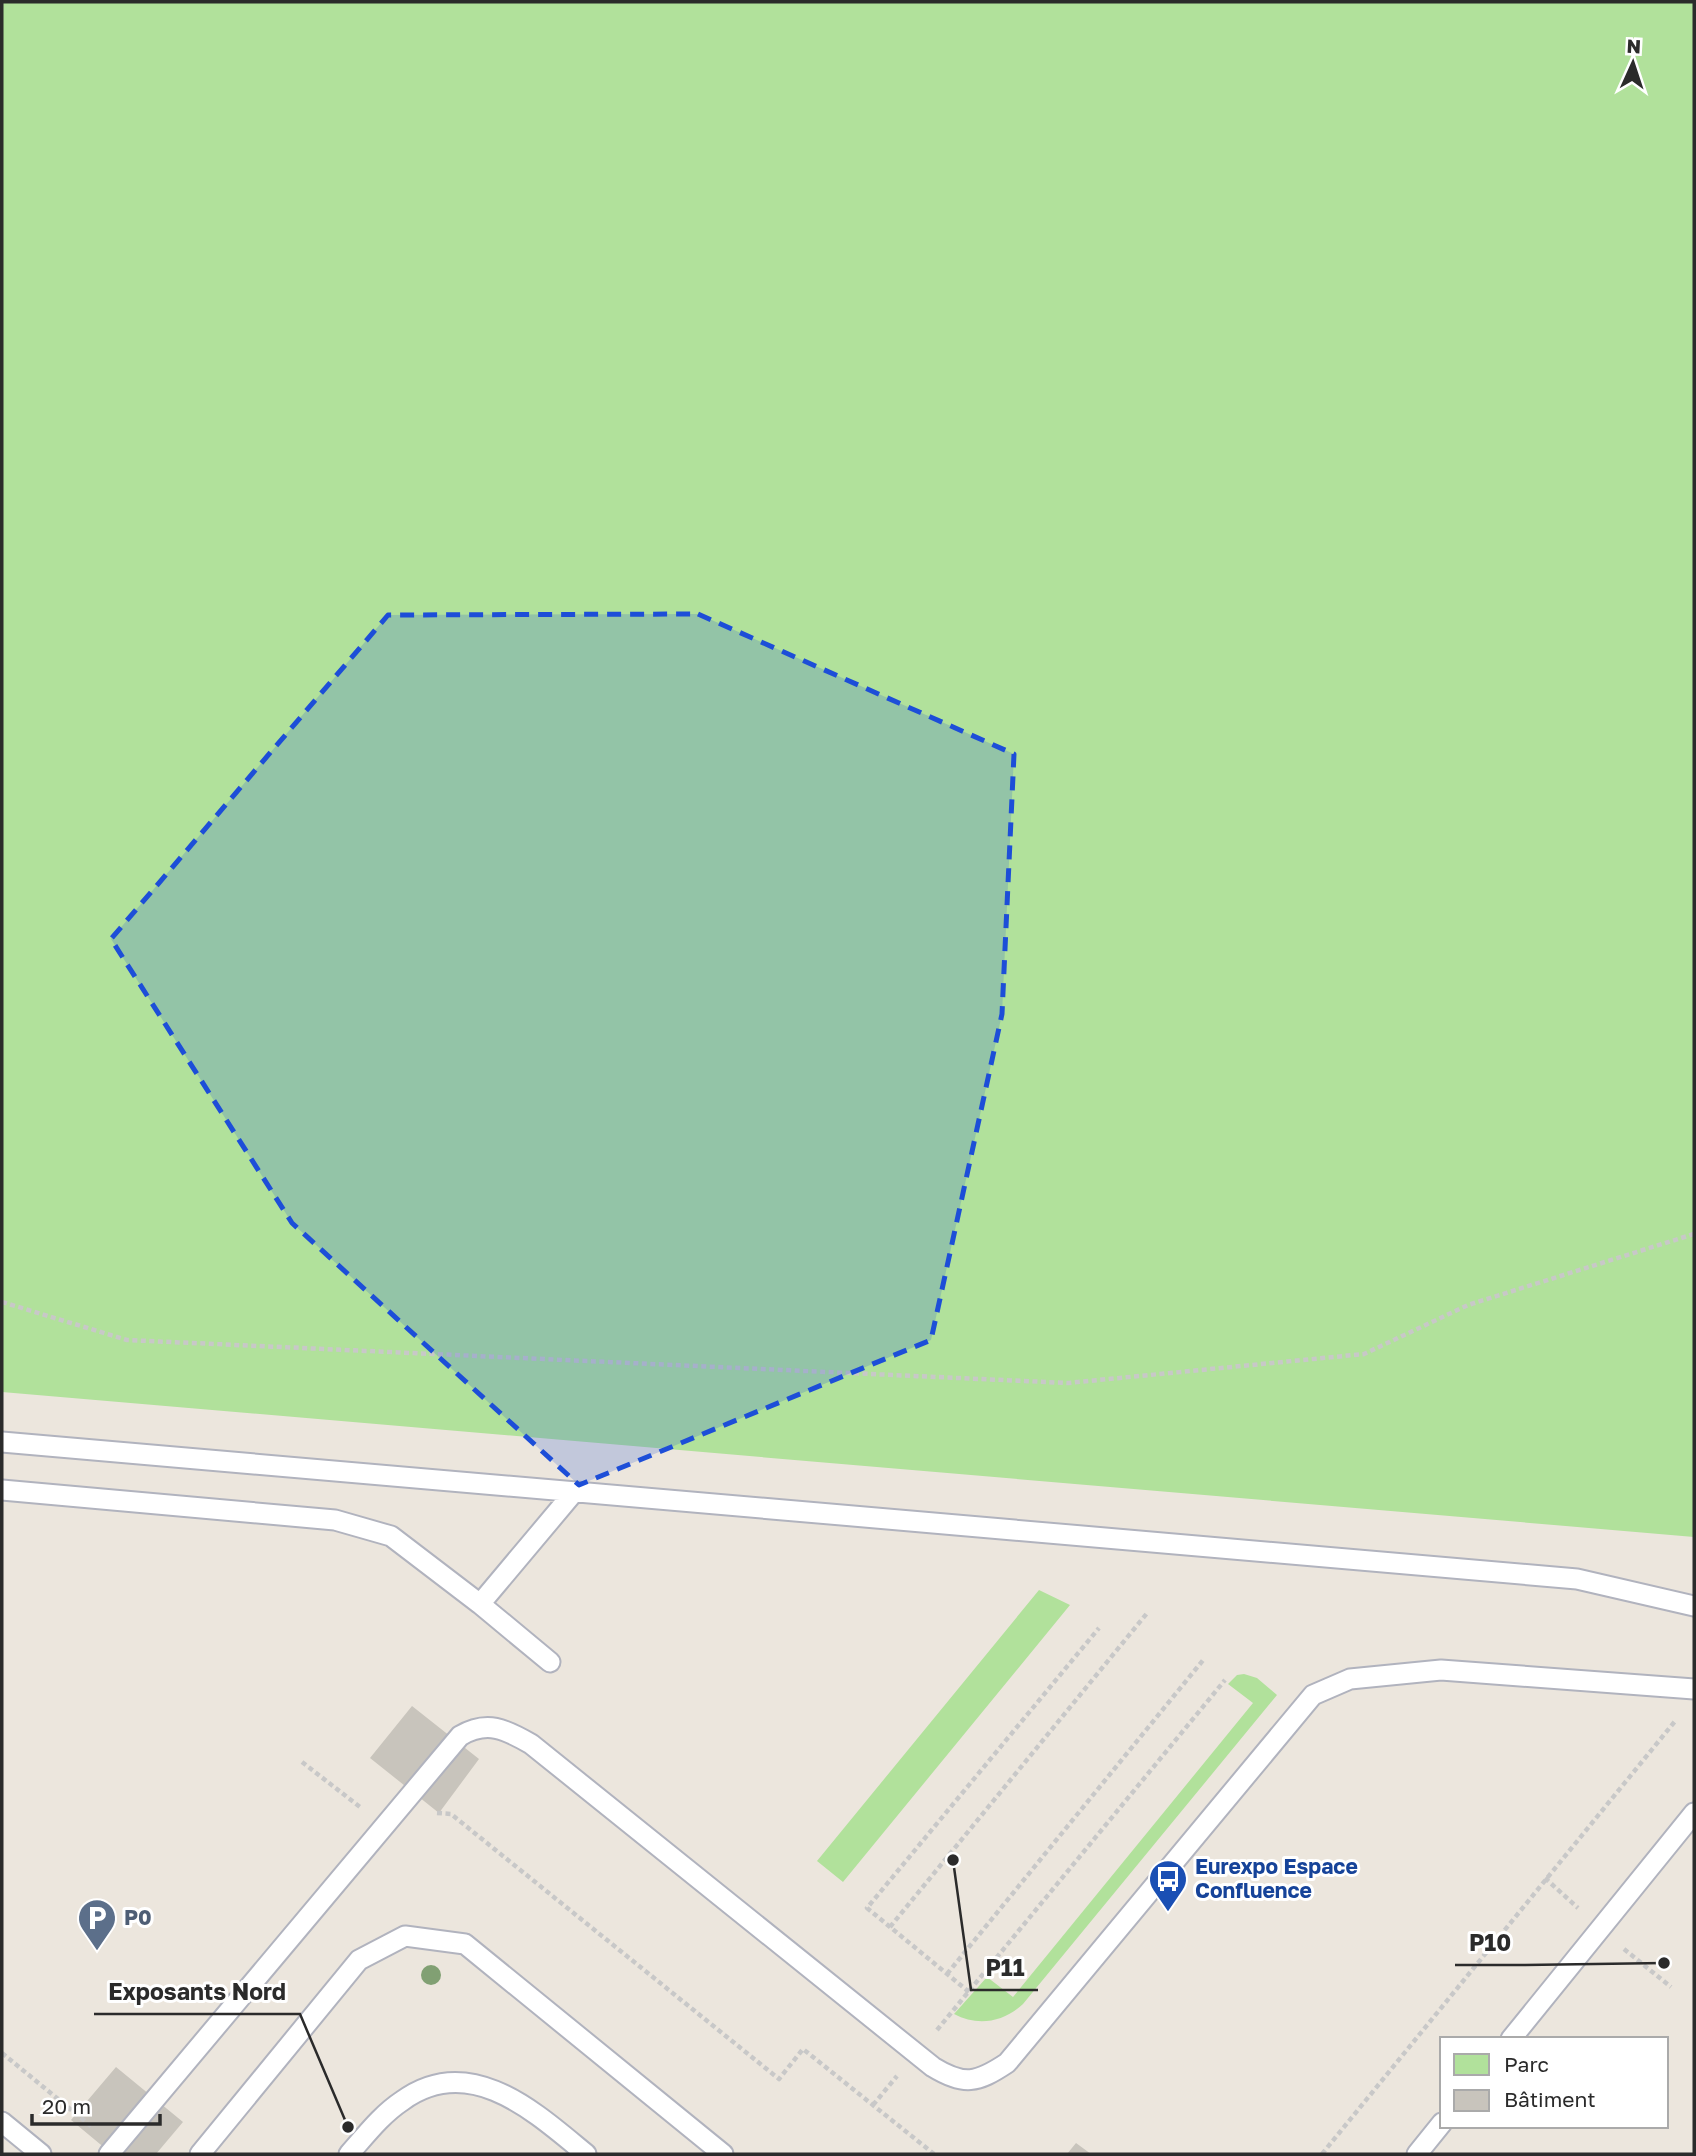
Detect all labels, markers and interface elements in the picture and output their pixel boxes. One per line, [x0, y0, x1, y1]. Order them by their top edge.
north arrow [1598, 28, 1668, 98]
text: N [1626, 34, 1642, 57]
place label: Eurexpo Espace Confluence [1195, 1853, 1358, 1903]
bus stop icon: Eurexpo Espace Confluence [1147, 1858, 1189, 1913]
parking icon: P0 [76, 1897, 118, 1952]
place label: P0 [124, 1904, 152, 1930]
callout: P10 [1455, 1921, 1525, 1965]
text: P10 [1469, 1928, 1511, 1956]
callout: P11 [971, 1946, 1038, 1990]
text: P11 [985, 1953, 1025, 1981]
callout: Exposants Nord [94, 1970, 300, 2014]
text: Exposants Nord [108, 1977, 286, 2005]
legend [1440, 2037, 1668, 2128]
text: Parc [1504, 2051, 1549, 2077]
scale bar [32, 2082, 159, 2126]
text: Bâtiment [1504, 2086, 1596, 2112]
text: 20 m [42, 2093, 91, 2119]

